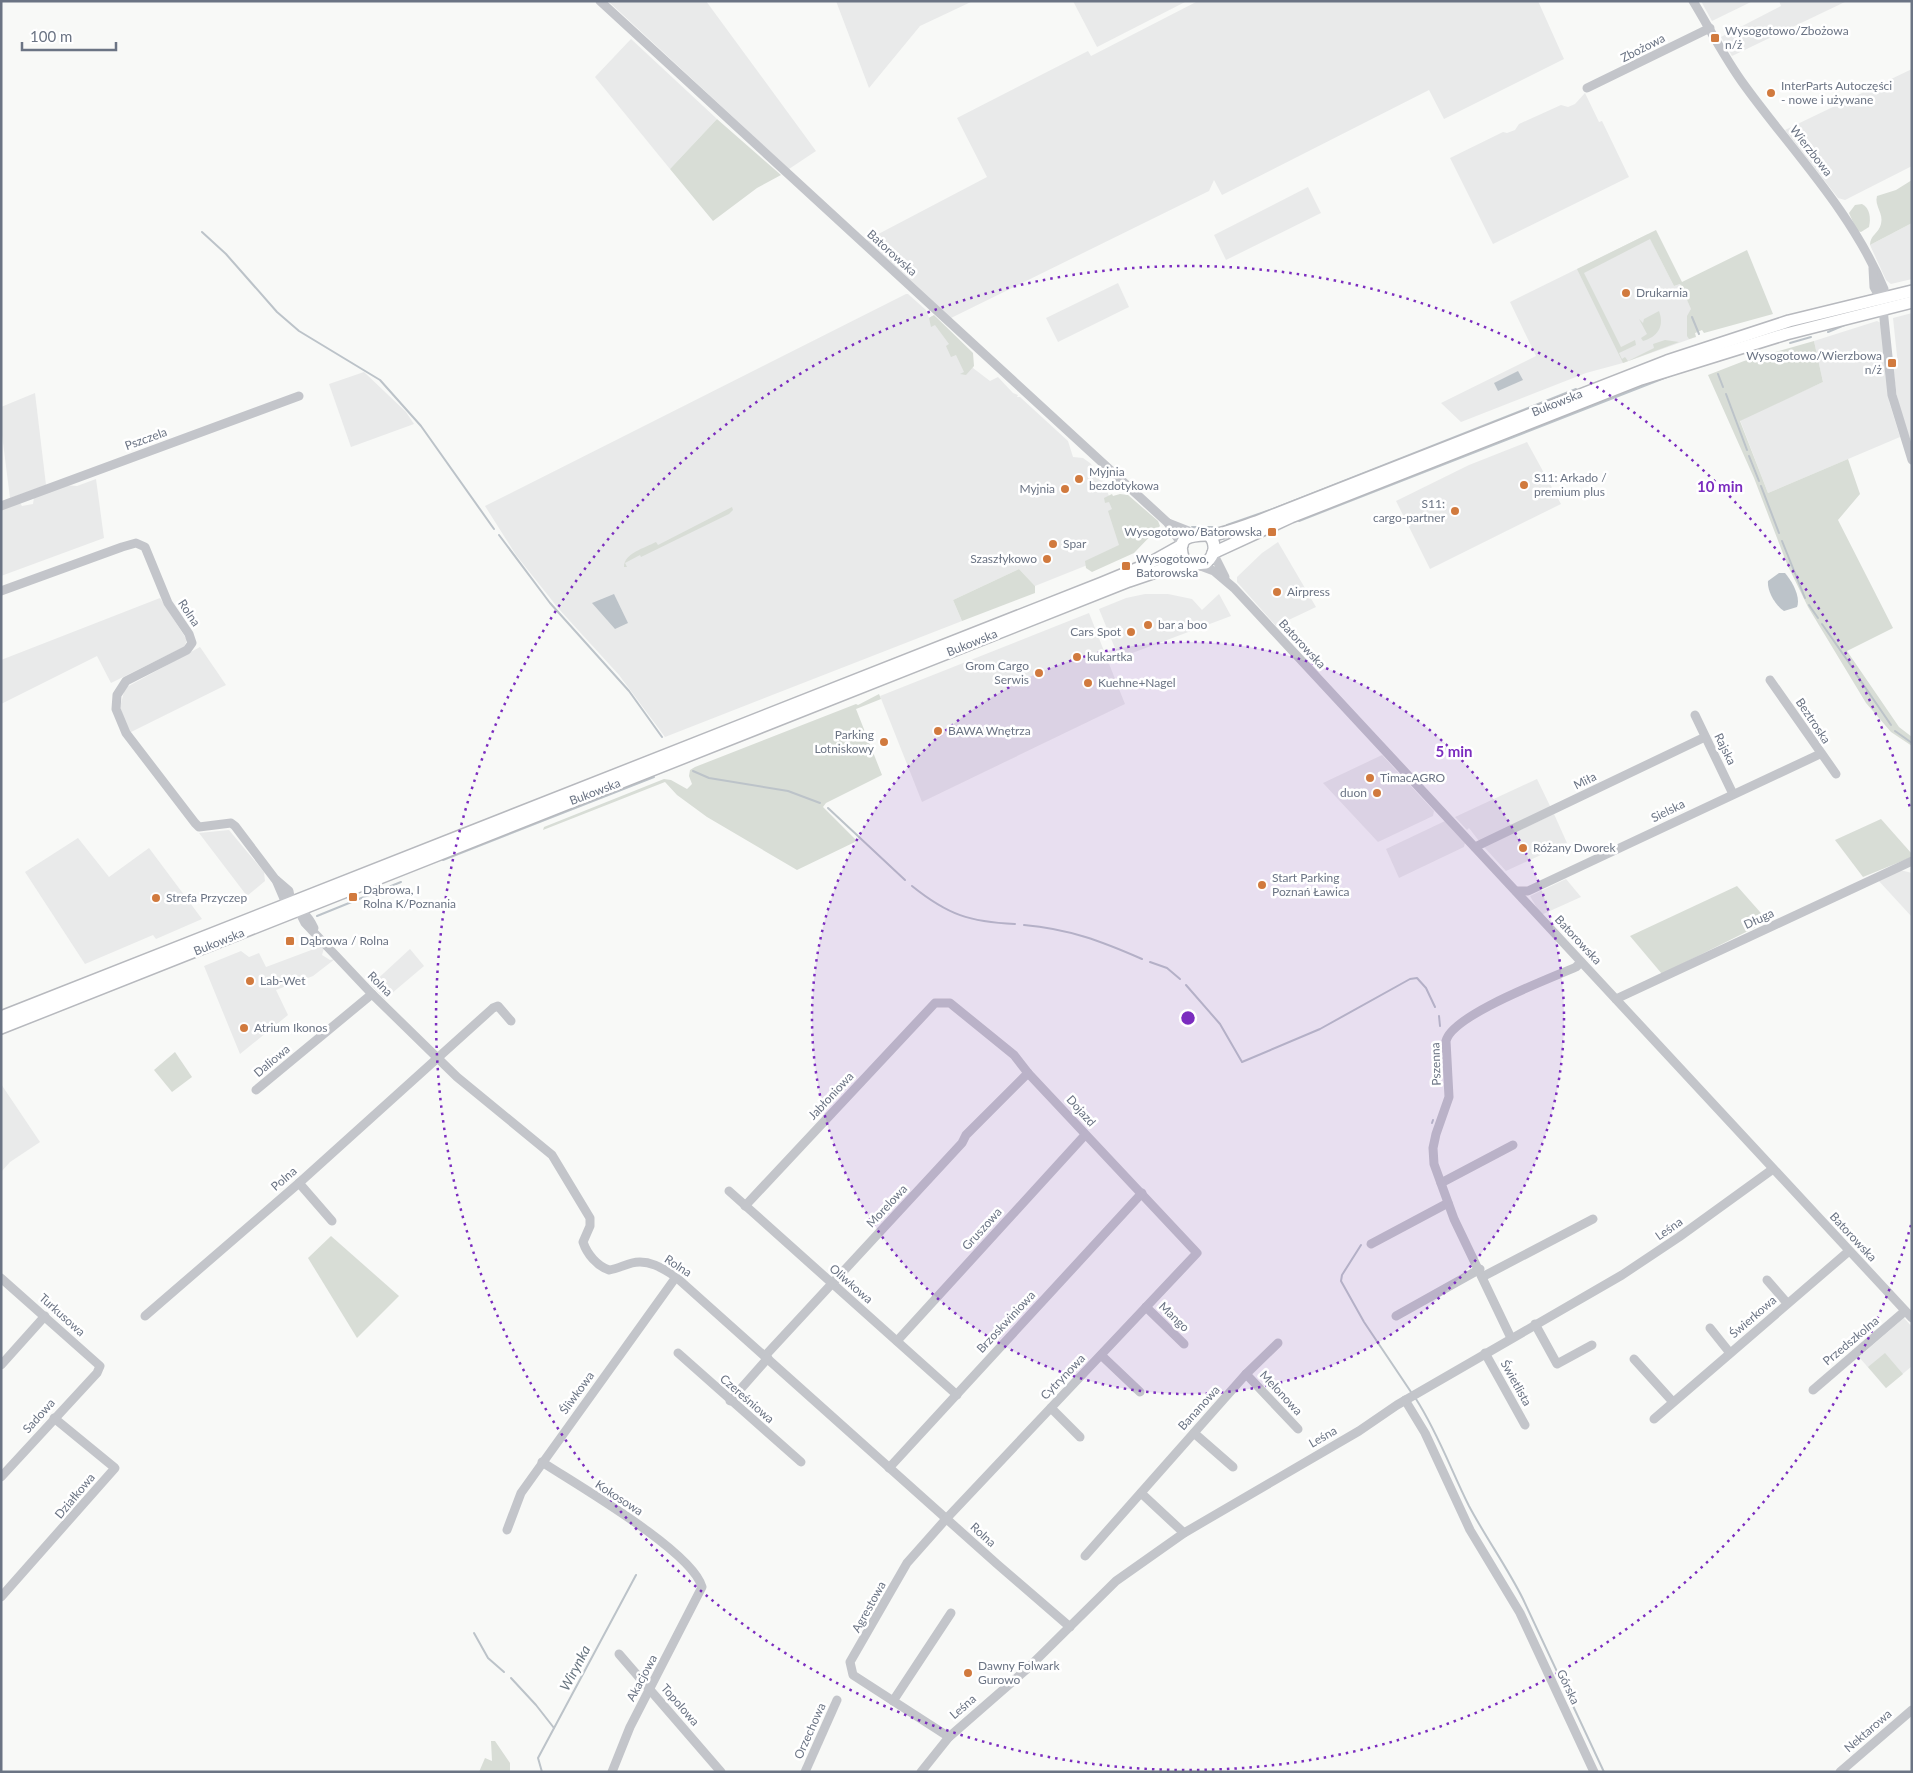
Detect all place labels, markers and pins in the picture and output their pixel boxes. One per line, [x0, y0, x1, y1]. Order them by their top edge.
place label: Wysogotowo/Zbożowa n/ż [1725, 23, 1849, 52]
marker: Wysogotowo/Zbożowa n/ż [1709, 32, 1721, 44]
place label: InterParts Autoczęści - nowe i używane [1781, 78, 1892, 107]
marker: InterParts Autoczęści - nowe i używane [1765, 87, 1777, 99]
place label: Drukarnia [1636, 285, 1688, 300]
marker: Drukarnia [1620, 287, 1632, 299]
place label: Wysogotowo/Wierzbowa n/ż [1746, 348, 1883, 377]
marker: Wysogotowo/Wierzbowa n/ż [1886, 357, 1898, 369]
place label: Myjnia bezdotykowa [1089, 464, 1159, 493]
place label: S11: Arkado / premium plus [1534, 470, 1607, 499]
marker: Myjnia bezdotykowa [1073, 473, 1085, 485]
marker: S11: Arkado / premium plus [1518, 479, 1530, 491]
place label: Myjnia [1019, 481, 1055, 496]
marker: Myjnia [1059, 483, 1071, 495]
place label: S11: cargo-partner [1373, 496, 1446, 525]
marker: S11: cargo-partner [1449, 505, 1461, 517]
place label: Wysogotowo/Batorowska [1124, 524, 1262, 539]
marker: Wysogotowo/Batorowska [1266, 526, 1278, 538]
place label: Spar [1063, 536, 1087, 551]
marker: Spar [1047, 538, 1059, 550]
place label: Szaszłykowo [970, 551, 1037, 566]
place label: Wysogotowo, Batorowska [1136, 551, 1209, 580]
marker: Szaszłykowo [1041, 553, 1053, 565]
marker: Wysogotowo, Batorowska [1120, 560, 1132, 572]
place label: Airpress [1287, 584, 1330, 599]
marker: Airpress [1271, 586, 1283, 598]
place label: bar a boo [1158, 617, 1207, 632]
marker: bar a boo [1142, 619, 1154, 631]
place label: Cars Spot [1070, 624, 1122, 639]
marker: Cars Spot [1125, 626, 1137, 638]
place label: kukartka [1087, 649, 1133, 664]
marker: kukartka [1071, 651, 1083, 663]
place label: Grom Cargo Serwis [965, 658, 1029, 687]
marker: Grom Cargo Serwis [1033, 667, 1045, 679]
place label: Kuehne+Nagel [1098, 675, 1176, 690]
marker: Kuehne+Nagel [1082, 677, 1094, 689]
place label: BAWA Wnętrza [948, 723, 1031, 738]
marker: BAWA Wnętrza [932, 725, 944, 737]
place label: Parking Lotniskowy [814, 727, 875, 756]
marker: Parking Lotniskowy [878, 736, 890, 748]
place label: TimacAGRO [1380, 770, 1446, 785]
marker: TimacAGRO [1364, 772, 1376, 784]
place label: duon [1340, 785, 1367, 800]
marker: duon [1371, 787, 1383, 799]
place label: Różany Dworek [1533, 840, 1616, 855]
marker: Różany Dworek [1517, 842, 1529, 854]
place label: Start Parking Poznań Ławica [1272, 870, 1350, 899]
marker: Start Parking Poznań Ławica [1256, 879, 1268, 891]
place label: Dąbrowa, I Rolna K/Poznania [363, 882, 456, 911]
place label: Strefa Przyczep [166, 890, 247, 905]
marker: Dąbrowa, I Rolna K/Poznania [347, 891, 359, 903]
marker: Strefa Przyczep [150, 892, 162, 904]
place label: Dąbrowa / Rolna [300, 933, 389, 948]
marker: Dąbrowa / Rolna [284, 935, 296, 947]
place label: Lab-Wet [260, 973, 306, 988]
marker: Lab-Wet [244, 975, 256, 987]
centre of rings [1179, 1009, 1197, 1027]
place label: Atrium Ikonos [254, 1020, 327, 1035]
marker: Atrium Ikonos [238, 1022, 250, 1034]
place label: Dawny Folwark Gurowo [978, 1658, 1060, 1687]
marker: Dawny Folwark Gurowo [962, 1667, 974, 1679]

